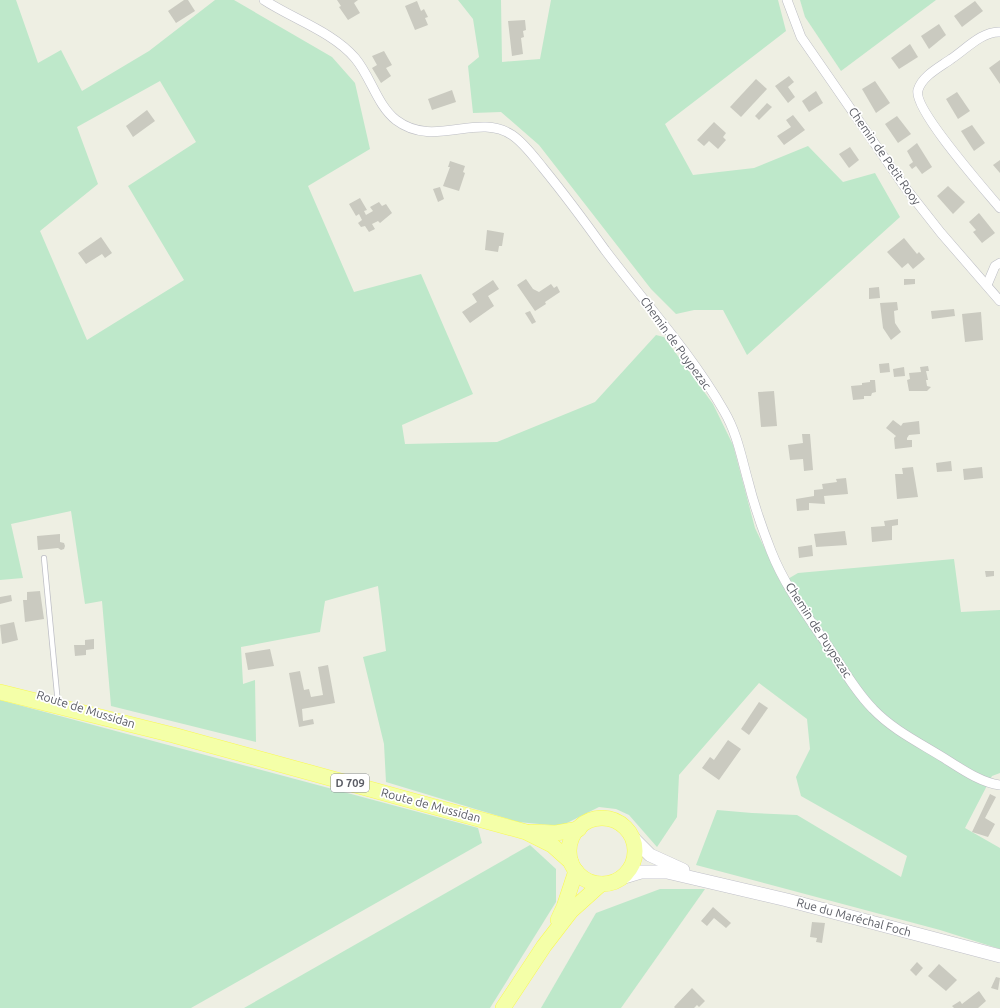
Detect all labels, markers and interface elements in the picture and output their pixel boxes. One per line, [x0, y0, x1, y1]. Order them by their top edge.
street label: Chemin de Petit Rooy [846, 105, 924, 207]
street label: Chemin de Puypezac [638, 294, 714, 392]
street label: Chemin de Puypezac [783, 580, 855, 680]
street label: Route de Mussidan [35, 688, 137, 730]
road number: D 709 [331, 774, 369, 792]
street label: Route de Mussidan [380, 785, 482, 825]
street label: Rue du Maréchal Foch [795, 895, 913, 939]

